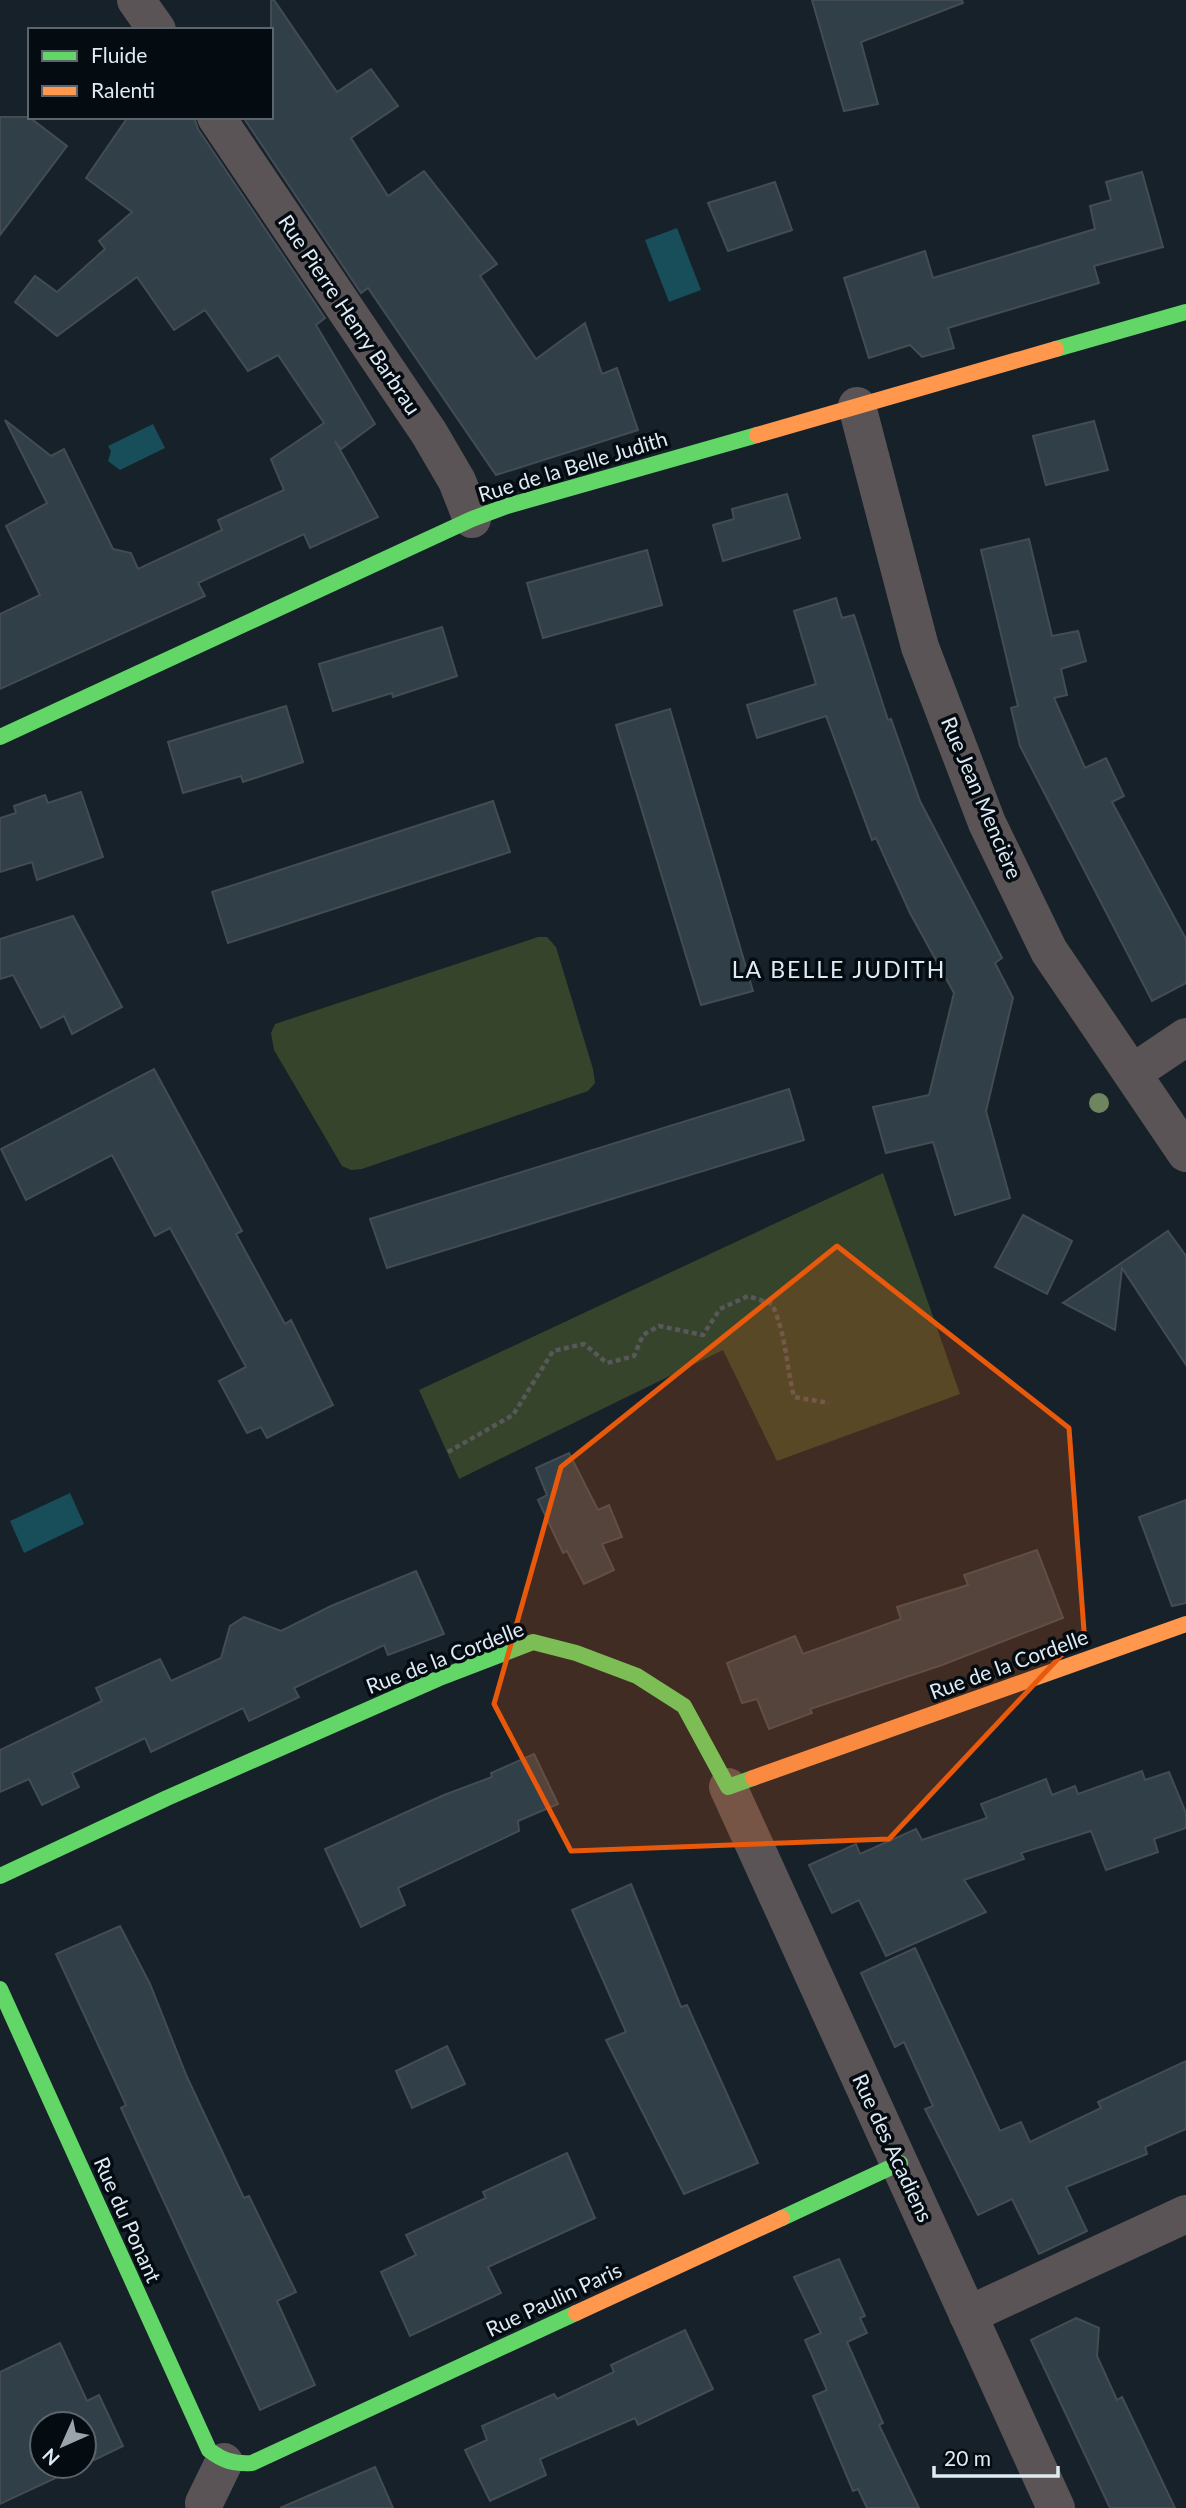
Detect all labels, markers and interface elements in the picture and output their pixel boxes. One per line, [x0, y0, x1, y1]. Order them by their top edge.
legend [28, 28, 273, 119]
text: Fluide [91, 42, 147, 67]
text: Ralenti [91, 77, 155, 102]
street label: Rue Pierre Henry Barbrau [274, 210, 426, 419]
street label: Rue de la Belle Judith [475, 425, 670, 506]
street label: Rue Jean Mencière [937, 713, 1028, 882]
district label: LA BELLE JUDITH [732, 955, 946, 983]
street label: Rue de la Cordelle [362, 1615, 527, 1698]
street label: Rue de la Cordelle [926, 1623, 1091, 1704]
street label: Rue des Acadiens [848, 2069, 939, 2225]
street label: Rue du Ponant [90, 2153, 167, 2287]
street label: Rue Paulin Paris [482, 2256, 625, 2341]
north arrow [28, 2410, 98, 2480]
scale bar [934, 2434, 1058, 2478]
text: N [37, 2444, 64, 2471]
text: 20 m [944, 2445, 991, 2470]

